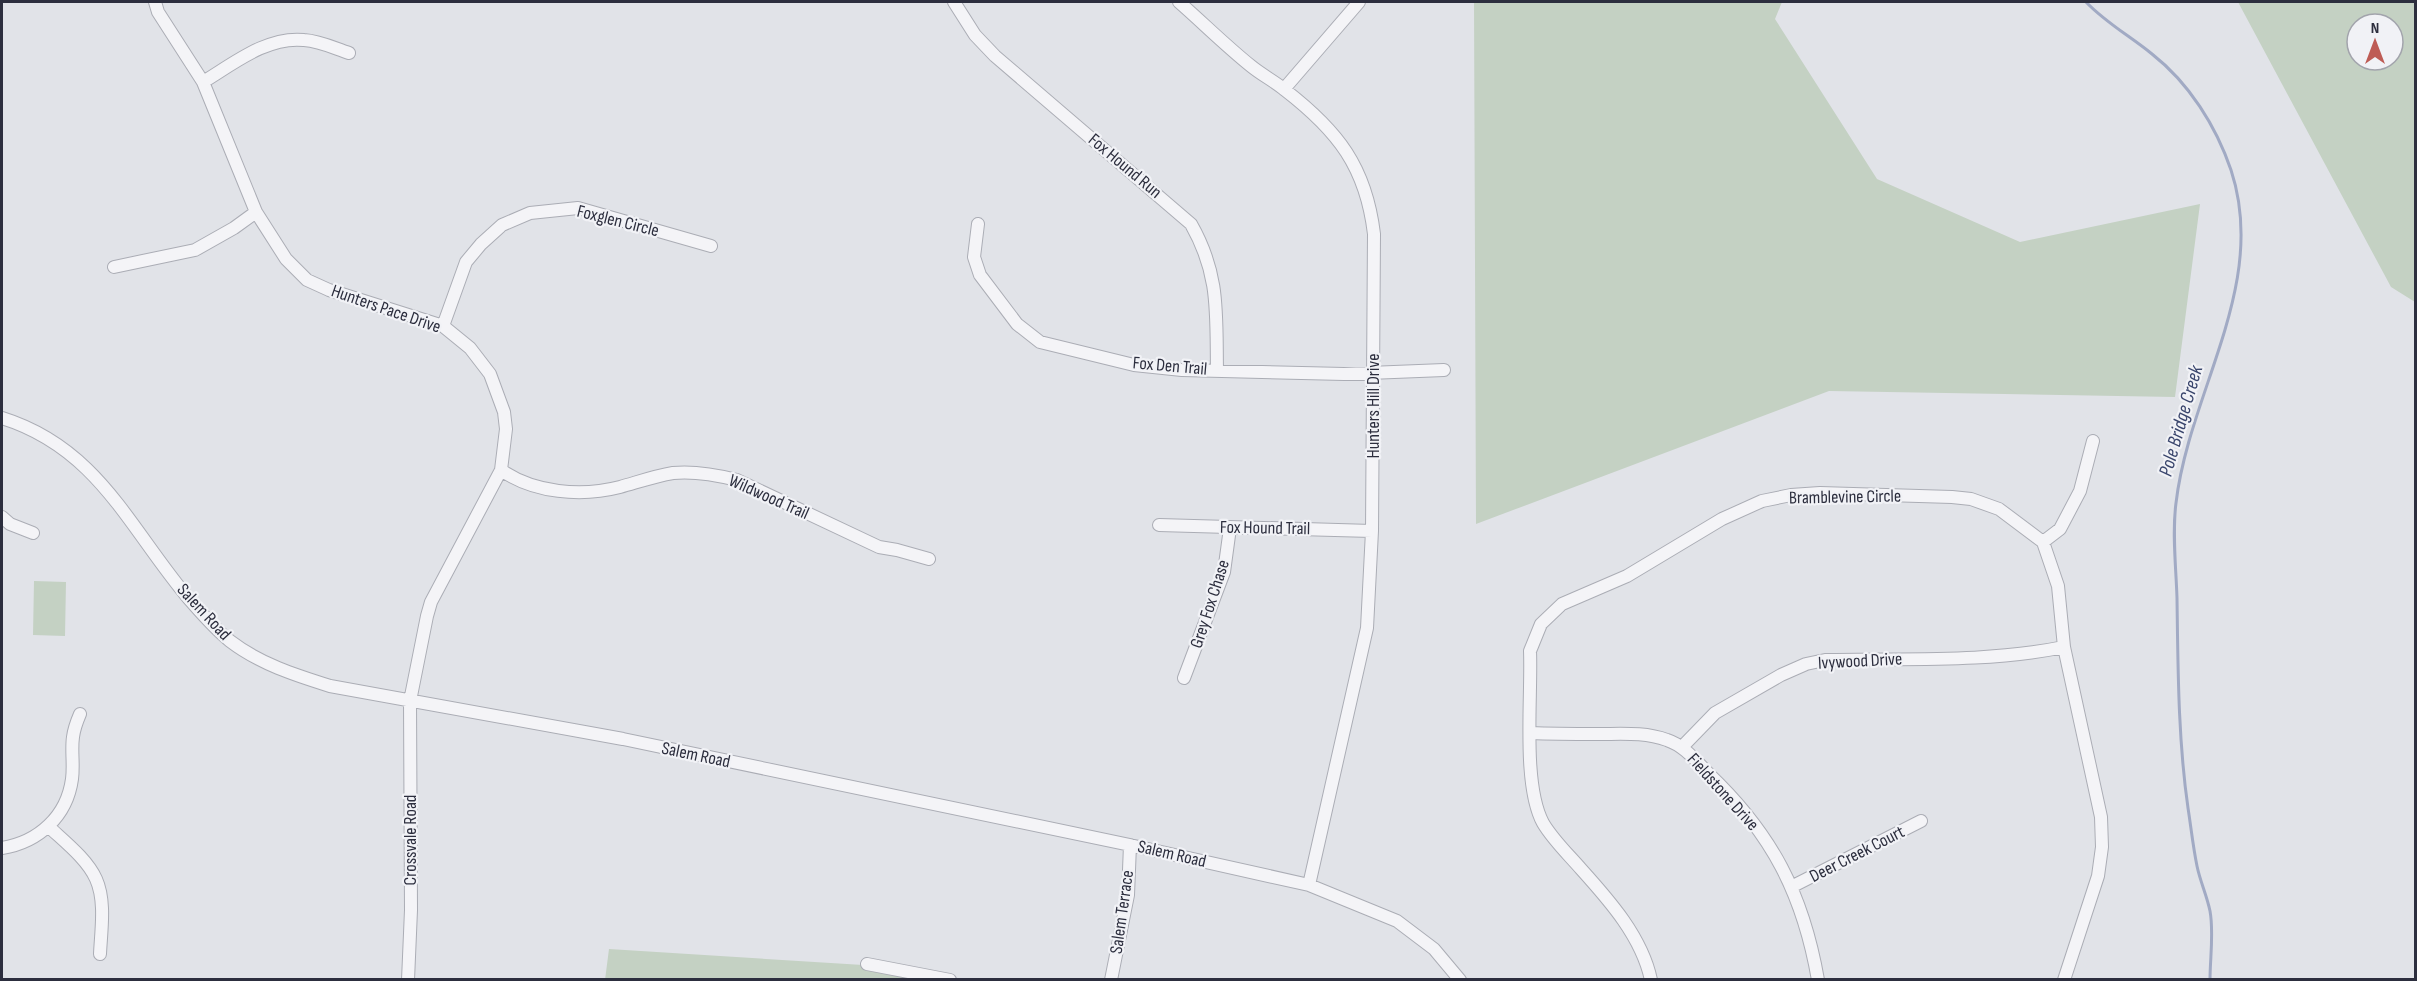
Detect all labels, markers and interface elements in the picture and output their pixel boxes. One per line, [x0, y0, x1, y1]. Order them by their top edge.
north arrow [2345, 12, 2405, 72]
text: N [2371, 19, 2379, 38]
street label: Fox Hound Run [1084, 129, 1166, 203]
street label: Foxglen Circle [575, 201, 661, 241]
street label: Hunters Pace Drive [329, 280, 443, 338]
street label: Fox Den Trail [1132, 352, 1208, 380]
street label: Hunters Hill Drive [1363, 354, 1384, 458]
water label: Pole Bridge Creek [2154, 362, 2208, 479]
street label: Wildwood Trail [726, 470, 812, 524]
street label: Bramblevine Circle [1789, 486, 1901, 508]
street label: Fox Hound Trail [1220, 517, 1310, 539]
street label: Grey Fox Chase [1186, 557, 1234, 651]
street label: Salem Road [173, 579, 235, 645]
street label: Ivywood Drive [1817, 648, 1903, 674]
street label: Salem Road [660, 737, 732, 773]
street label: Fieldstone Drive [1683, 749, 1763, 835]
street label: Crossvale Road [400, 795, 421, 885]
street label: Deer Creek Court [1806, 821, 1908, 887]
street label: Salem Road [1136, 836, 1208, 872]
street label: Salem Terrace [1106, 869, 1138, 955]

